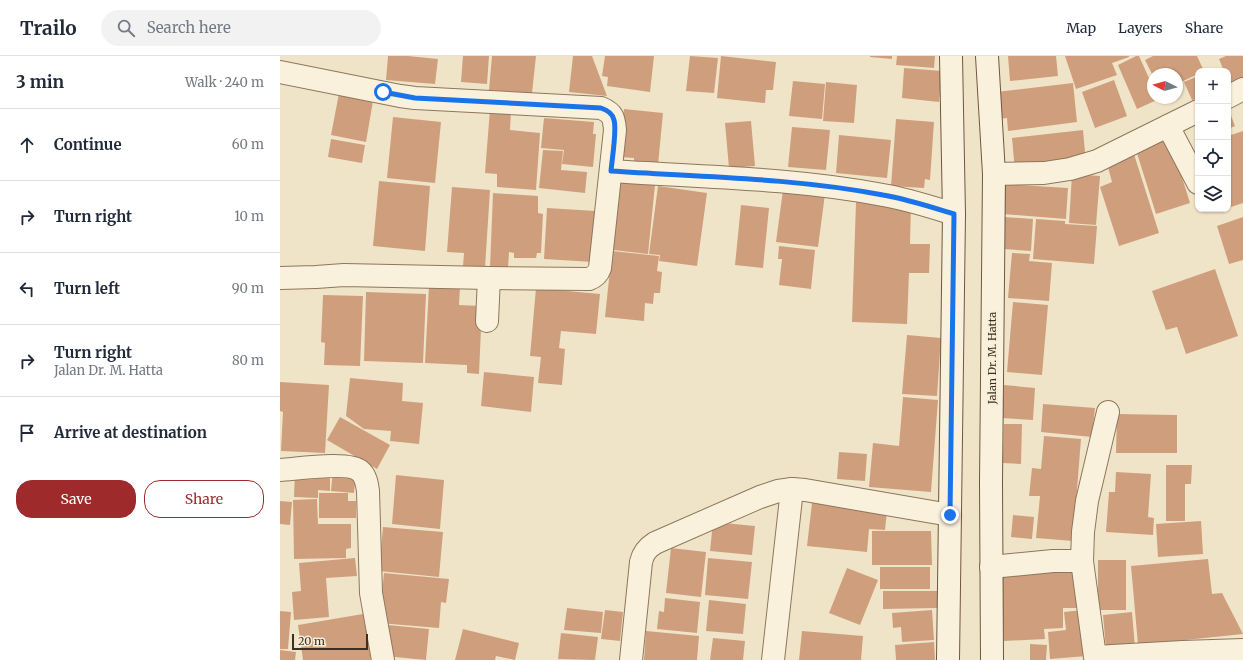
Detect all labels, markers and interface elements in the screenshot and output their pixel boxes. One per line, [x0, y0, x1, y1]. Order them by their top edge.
search box [101, 10, 381, 46]
text: Trailo [20, 16, 77, 40]
icon: search [115, 17, 137, 39]
text: Search here [147, 18, 231, 37]
text: Map [1066, 19, 1096, 37]
text: Layers [1118, 19, 1163, 37]
text: Share [1185, 19, 1223, 37]
north arrow [1147, 68, 1183, 104]
map controls [1195, 68, 1231, 212]
button: + [1195, 68, 1231, 104]
text: 3 min [16, 71, 64, 93]
text: Walk · 240 m [185, 74, 264, 91]
route start [374, 83, 392, 101]
button: − [1195, 104, 1231, 140]
icon: ahead [16, 134, 38, 156]
text: Continue [54, 135, 122, 154]
text: 60 m [232, 136, 264, 153]
button: locate [1195, 140, 1231, 176]
button: layers [1195, 176, 1231, 212]
icon: right [16, 206, 38, 228]
text: Turn right [54, 207, 132, 226]
text: 10 m [234, 208, 264, 225]
icon: left [16, 278, 38, 300]
text: Turn left [54, 279, 120, 298]
text: 90 m [232, 280, 264, 297]
street label: Jalan Dr. M. Hatta [985, 312, 999, 405]
text: Turn right [54, 343, 132, 362]
icon: right [16, 350, 38, 372]
text: 80 m [232, 352, 264, 369]
text: Jalan Dr. M. Hatta [54, 362, 163, 379]
icon: arrive [16, 422, 38, 444]
text: Arrive at destination [54, 423, 207, 442]
button: Save [16, 480, 136, 518]
button: Share [144, 480, 264, 518]
route end [941, 506, 959, 524]
scale bar [292, 632, 368, 651]
text: 20 m [298, 634, 325, 648]

